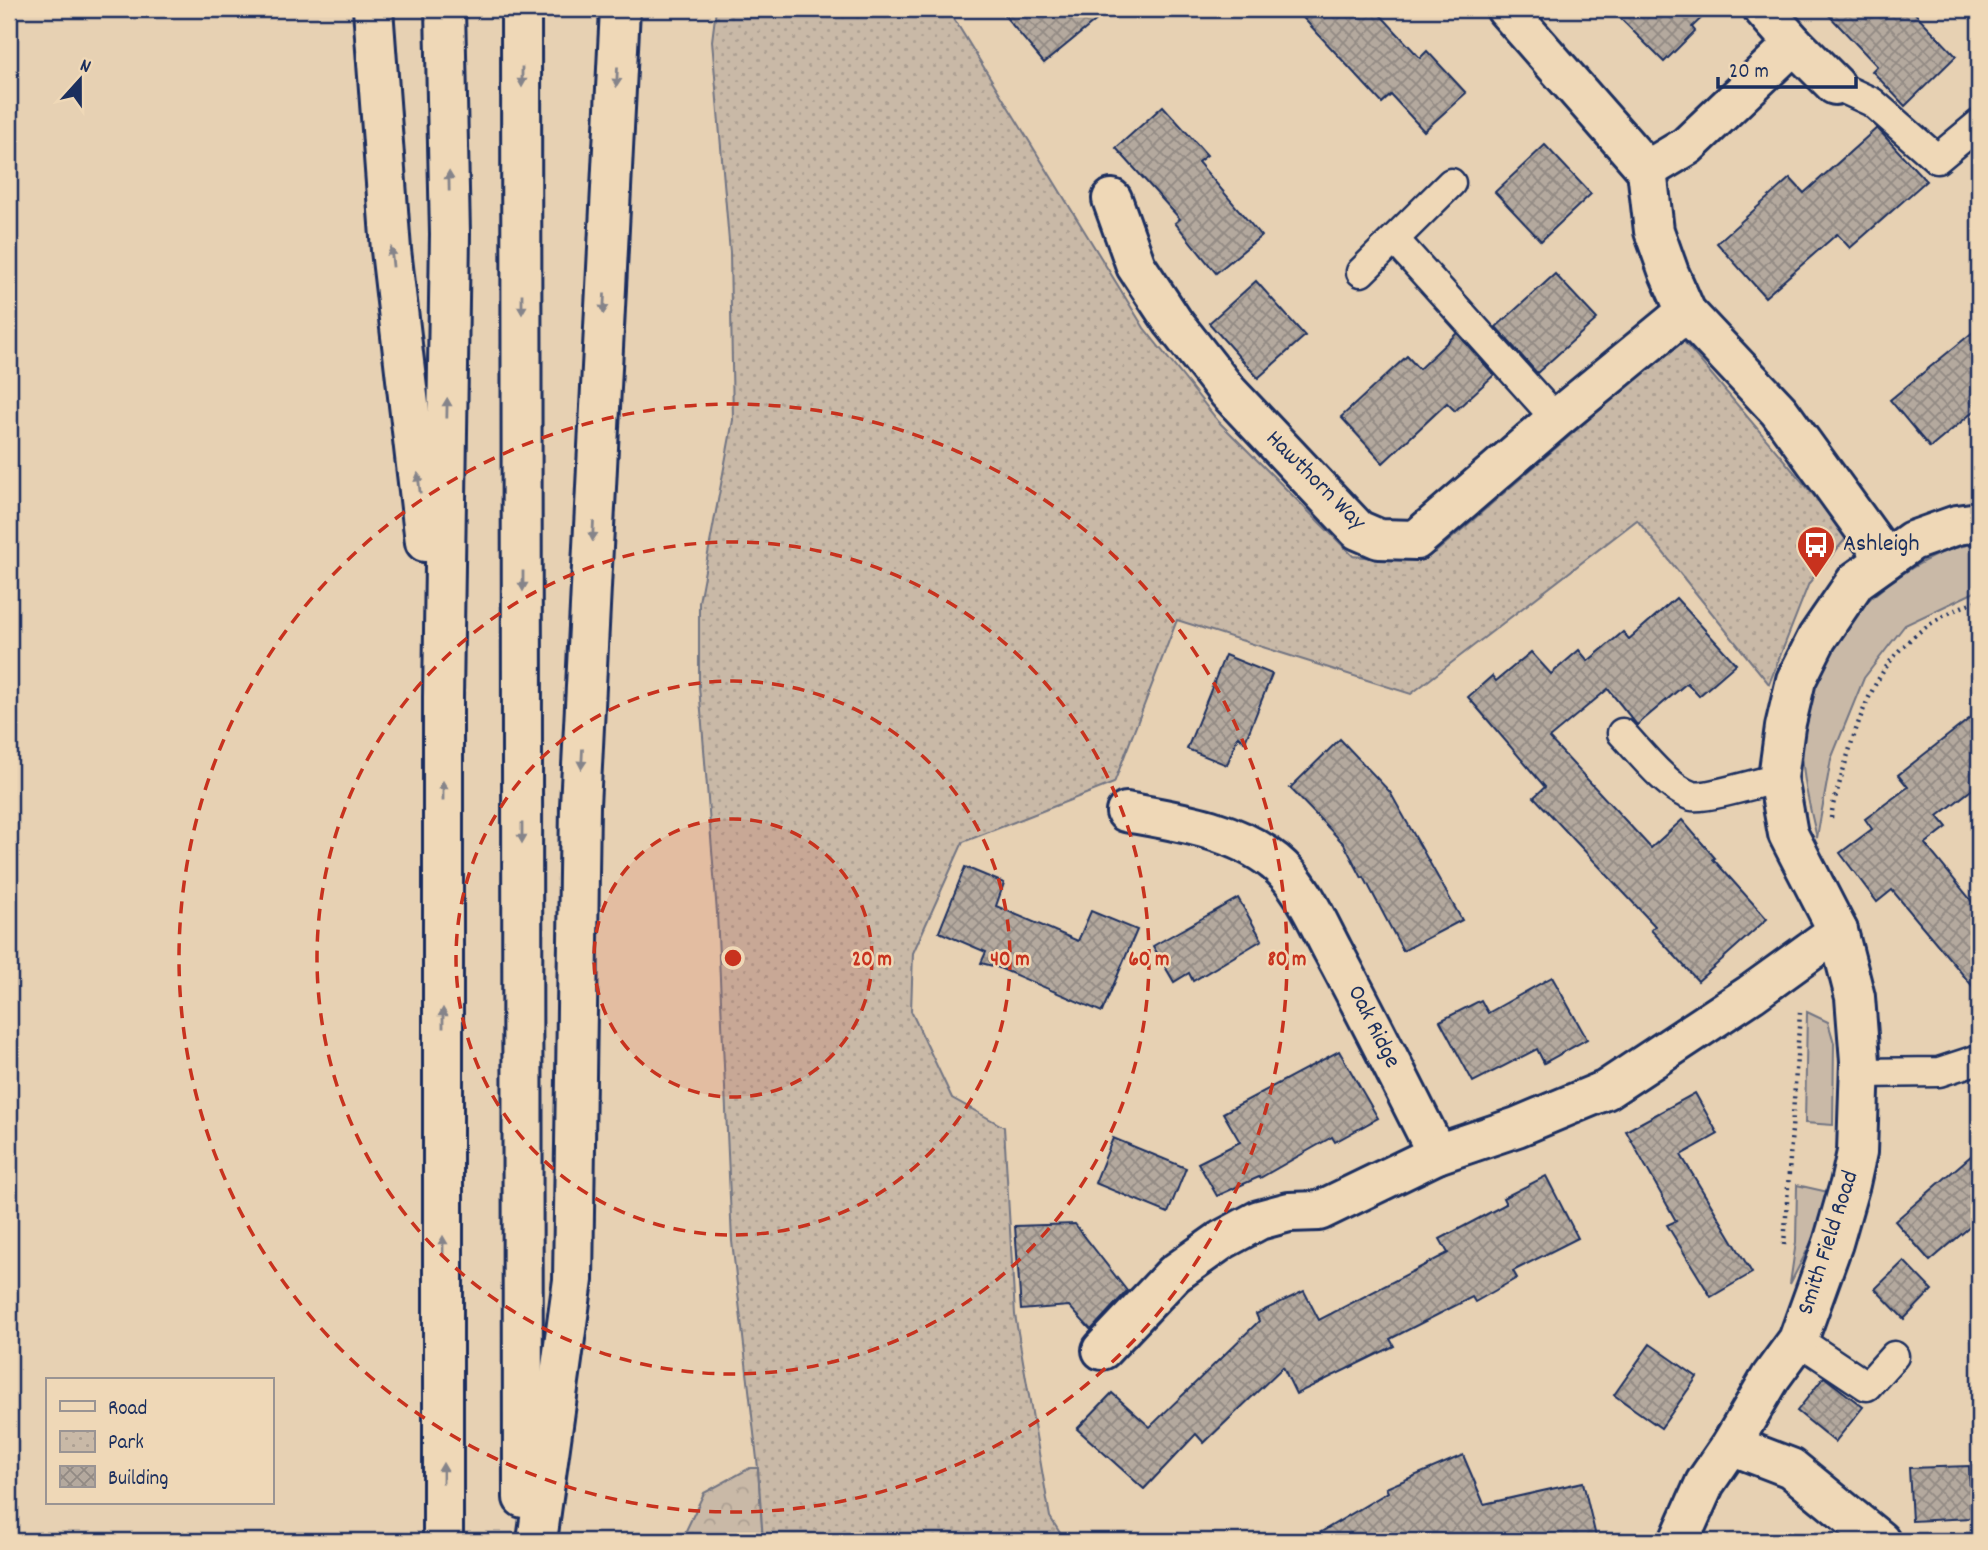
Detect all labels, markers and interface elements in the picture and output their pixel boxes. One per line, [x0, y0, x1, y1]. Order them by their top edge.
north arrow [46, 46, 116, 116]
scale bar [1718, 46, 1857, 90]
text: N [76, 53, 94, 82]
text: 20 m [1729, 58, 1769, 88]
one-way arrow [516, 66, 528, 88]
one-way arrow [611, 66, 622, 88]
one-way arrow [443, 170, 454, 192]
one-way arrow [387, 246, 398, 268]
one-way arrow [598, 293, 609, 315]
one-way arrow [517, 294, 528, 316]
one-way arrow [442, 397, 453, 419]
street label: Hawthorn Way [1257, 423, 1374, 540]
one-way arrow [413, 472, 424, 494]
one-way arrow [587, 521, 598, 543]
bus stop icon: Ashleigh [1795, 524, 1837, 579]
place label: Ashleigh [1843, 528, 1919, 562]
one-way arrow [517, 570, 529, 592]
one-way arrow [577, 748, 588, 770]
one-way arrow [437, 779, 449, 801]
one-way arrow [516, 822, 528, 844]
centre of rings [721, 946, 745, 970]
text: 20 m [852, 946, 892, 976]
text: 40 m [990, 946, 1030, 976]
text: 60 m [1129, 946, 1169, 976]
text: 80 m [1267, 946, 1307, 976]
street label: Oak Ridge [1338, 980, 1408, 1074]
one-way arrow [437, 1007, 449, 1029]
street label: Smith Field Road [1790, 1167, 1868, 1319]
one-way arrow [437, 1234, 449, 1256]
legend [46, 1378, 273, 1504]
text: Road [108, 1395, 147, 1425]
text: Park [108, 1429, 144, 1459]
one-way arrow [437, 1462, 449, 1484]
text: Building [108, 1465, 168, 1495]

